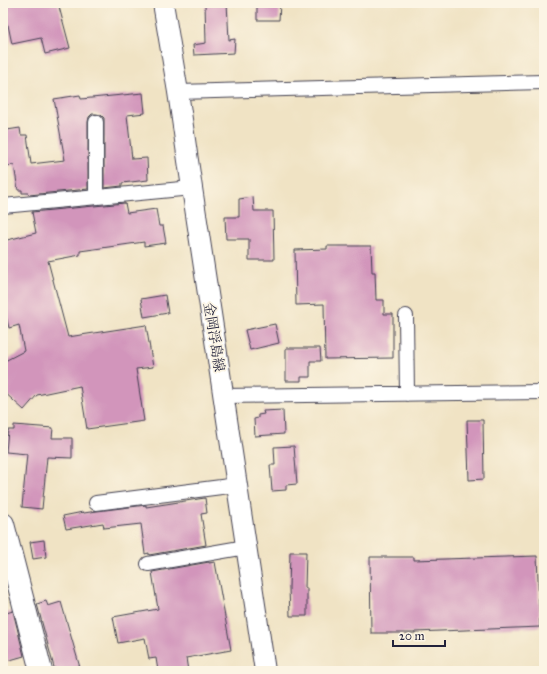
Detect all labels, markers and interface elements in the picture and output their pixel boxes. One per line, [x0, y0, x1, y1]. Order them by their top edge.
street label: 金岡浮島線 [200, 301, 228, 373]
scale bar [393, 622, 445, 648]
text: 20 m [399, 629, 425, 643]

